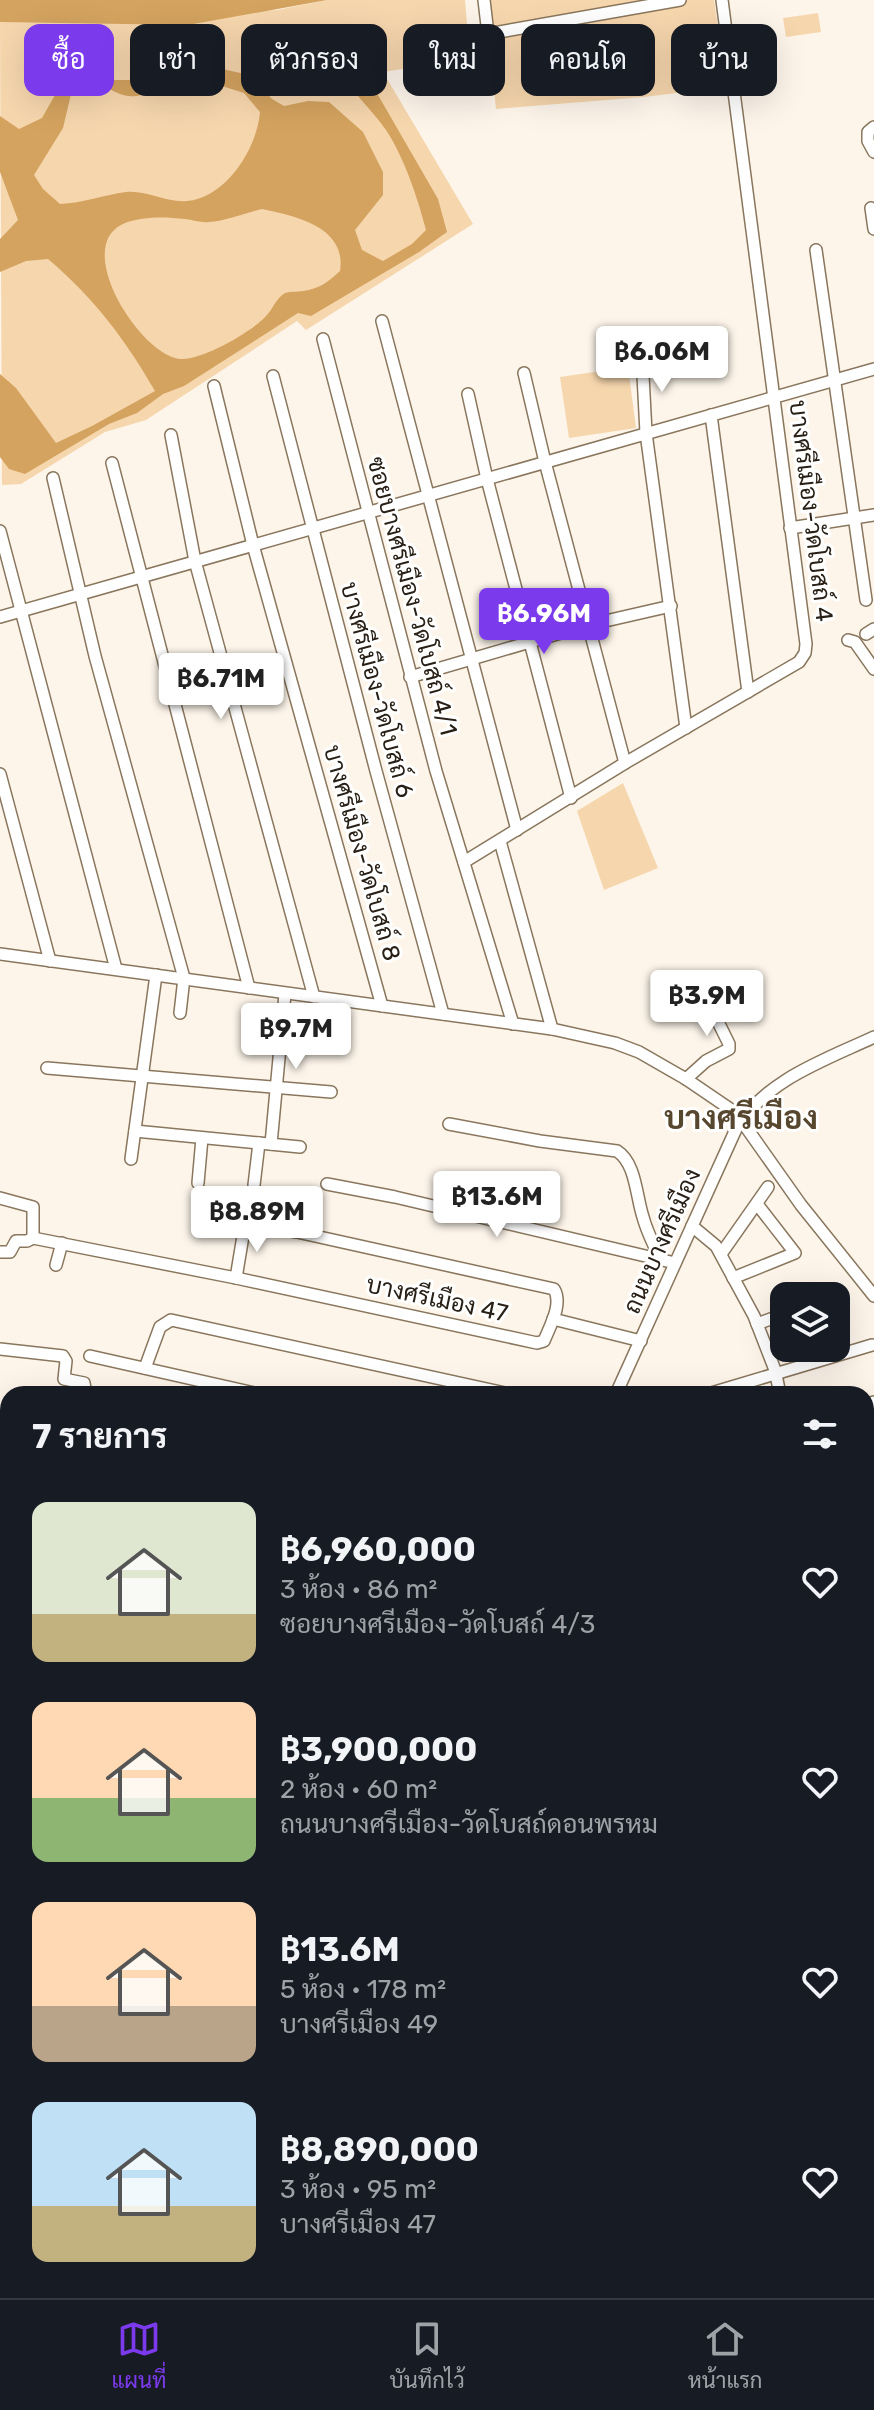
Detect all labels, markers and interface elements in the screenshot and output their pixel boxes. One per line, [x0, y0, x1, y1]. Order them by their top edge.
chip: ซื้อ [24, 24, 114, 96]
chip: เช่า [130, 24, 225, 96]
chip: ตัวกรอง [241, 24, 387, 96]
chip: ใหม่ [403, 24, 505, 96]
chip: คอนโด [521, 24, 655, 96]
chip: บ้าน [671, 24, 777, 96]
pin: ฿6.06M [597, 326, 727, 394]
text: ฿6.06M [614, 336, 710, 367]
street label: บางศรีเมือง-วัดโบสถ์ 4 [784, 399, 840, 623]
street label: ซอยบางศรีเมือง-วัดโบสถ์ 4/1 [361, 453, 465, 738]
street label: บางศรีเมือง-วัดโบสถ์ 6 [335, 579, 421, 801]
pin: ฿6.96M [479, 588, 609, 656]
text: ฿6.96M [497, 598, 591, 629]
pin: ฿6.71M [156, 653, 286, 721]
text: ฿6.71M [177, 663, 265, 694]
street label: บางศรีเมือง-วัดโบสถ์ 8 [318, 741, 408, 964]
pin: ฿3.9M [651, 970, 763, 1038]
text: ฿3.9M [668, 980, 746, 1011]
pin: ฿9.7M [240, 1003, 352, 1071]
text: ฿9.7M [259, 1013, 333, 1044]
district label: บางศรีเมือง [664, 1098, 818, 1137]
street label: ถนนบางศรีเมือง [617, 1164, 706, 1318]
pin: ฿13.6M [432, 1171, 562, 1239]
text: ฿13.6M [451, 1181, 543, 1212]
pin: ฿8.89M [192, 1186, 322, 1254]
text: ฿8.89M [209, 1196, 305, 1227]
street label: บางศรีเมือง 47 [364, 1269, 511, 1328]
map controls [770, 1282, 850, 1362]
button: layers [770, 1282, 850, 1362]
icon: filters [798, 1412, 842, 1456]
text: 7 รายการ [32, 1416, 168, 1457]
text: ฿6,960,000 [280, 1529, 476, 1570]
icon: home [96, 1534, 192, 1630]
icon: heart [798, 1560, 842, 1604]
text: 3 ห้อง · 86 m² [280, 1574, 437, 1605]
text: ซอยบางศรีเมือง-วัดโบสถ์ 4/3 [280, 1609, 595, 1640]
text: ฿3,900,000 [280, 1729, 477, 1770]
icon: home [96, 1734, 192, 1830]
icon: heart [798, 1760, 842, 1804]
text: 2 ห้อง · 60 m² [280, 1774, 437, 1805]
text: ถนนบางศรีเมือง-วัดโบสถ์ดอนพรหม [280, 1809, 658, 1840]
text: ฿13.6M [280, 1929, 400, 1970]
icon: home [96, 1934, 192, 2030]
icon: heart [798, 1960, 842, 2004]
text: 5 ห้อง · 178 m² [280, 1974, 446, 2005]
text: บางศรีเมือง 49 [280, 2009, 438, 2040]
text: ฿8,890,000 [280, 2129, 479, 2170]
icon: home [96, 2134, 192, 2230]
icon: heart [798, 2160, 842, 2204]
text: 3 ห้อง · 95 m² [280, 2174, 436, 2205]
text: บางศรีเมือง 47 [280, 2209, 436, 2240]
tab: แผนที่ [112, 2317, 166, 2394]
tab: บันทึกไว้ [389, 2317, 465, 2394]
tab: หน้าแรก [688, 2317, 762, 2394]

